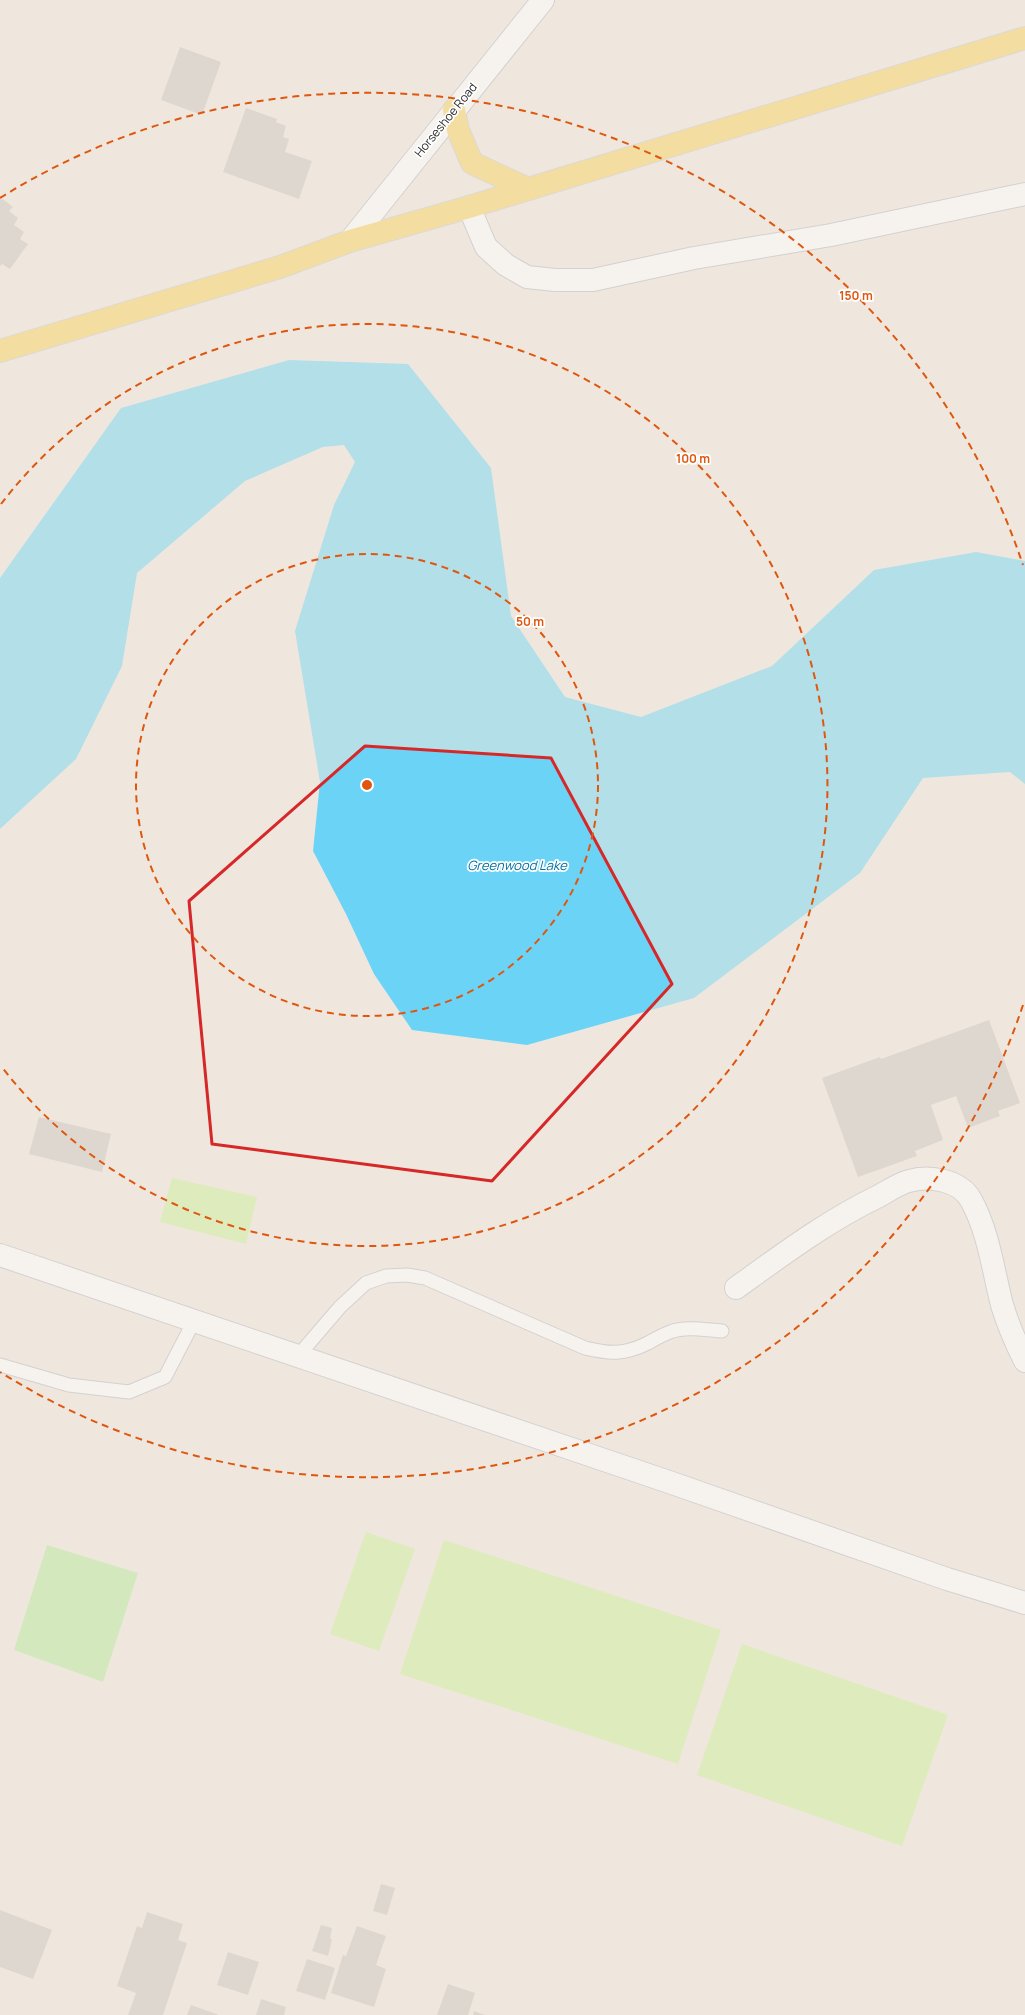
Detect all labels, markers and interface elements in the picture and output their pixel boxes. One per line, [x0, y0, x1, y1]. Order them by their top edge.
street label: Horseshoe Road [410, 79, 481, 160]
text: 150 m [839, 287, 873, 304]
text: 100 m [676, 450, 710, 467]
text: 50 m [516, 613, 544, 630]
centre of rings [360, 778, 374, 792]
water label: Greenwood Lake [467, 856, 568, 874]

